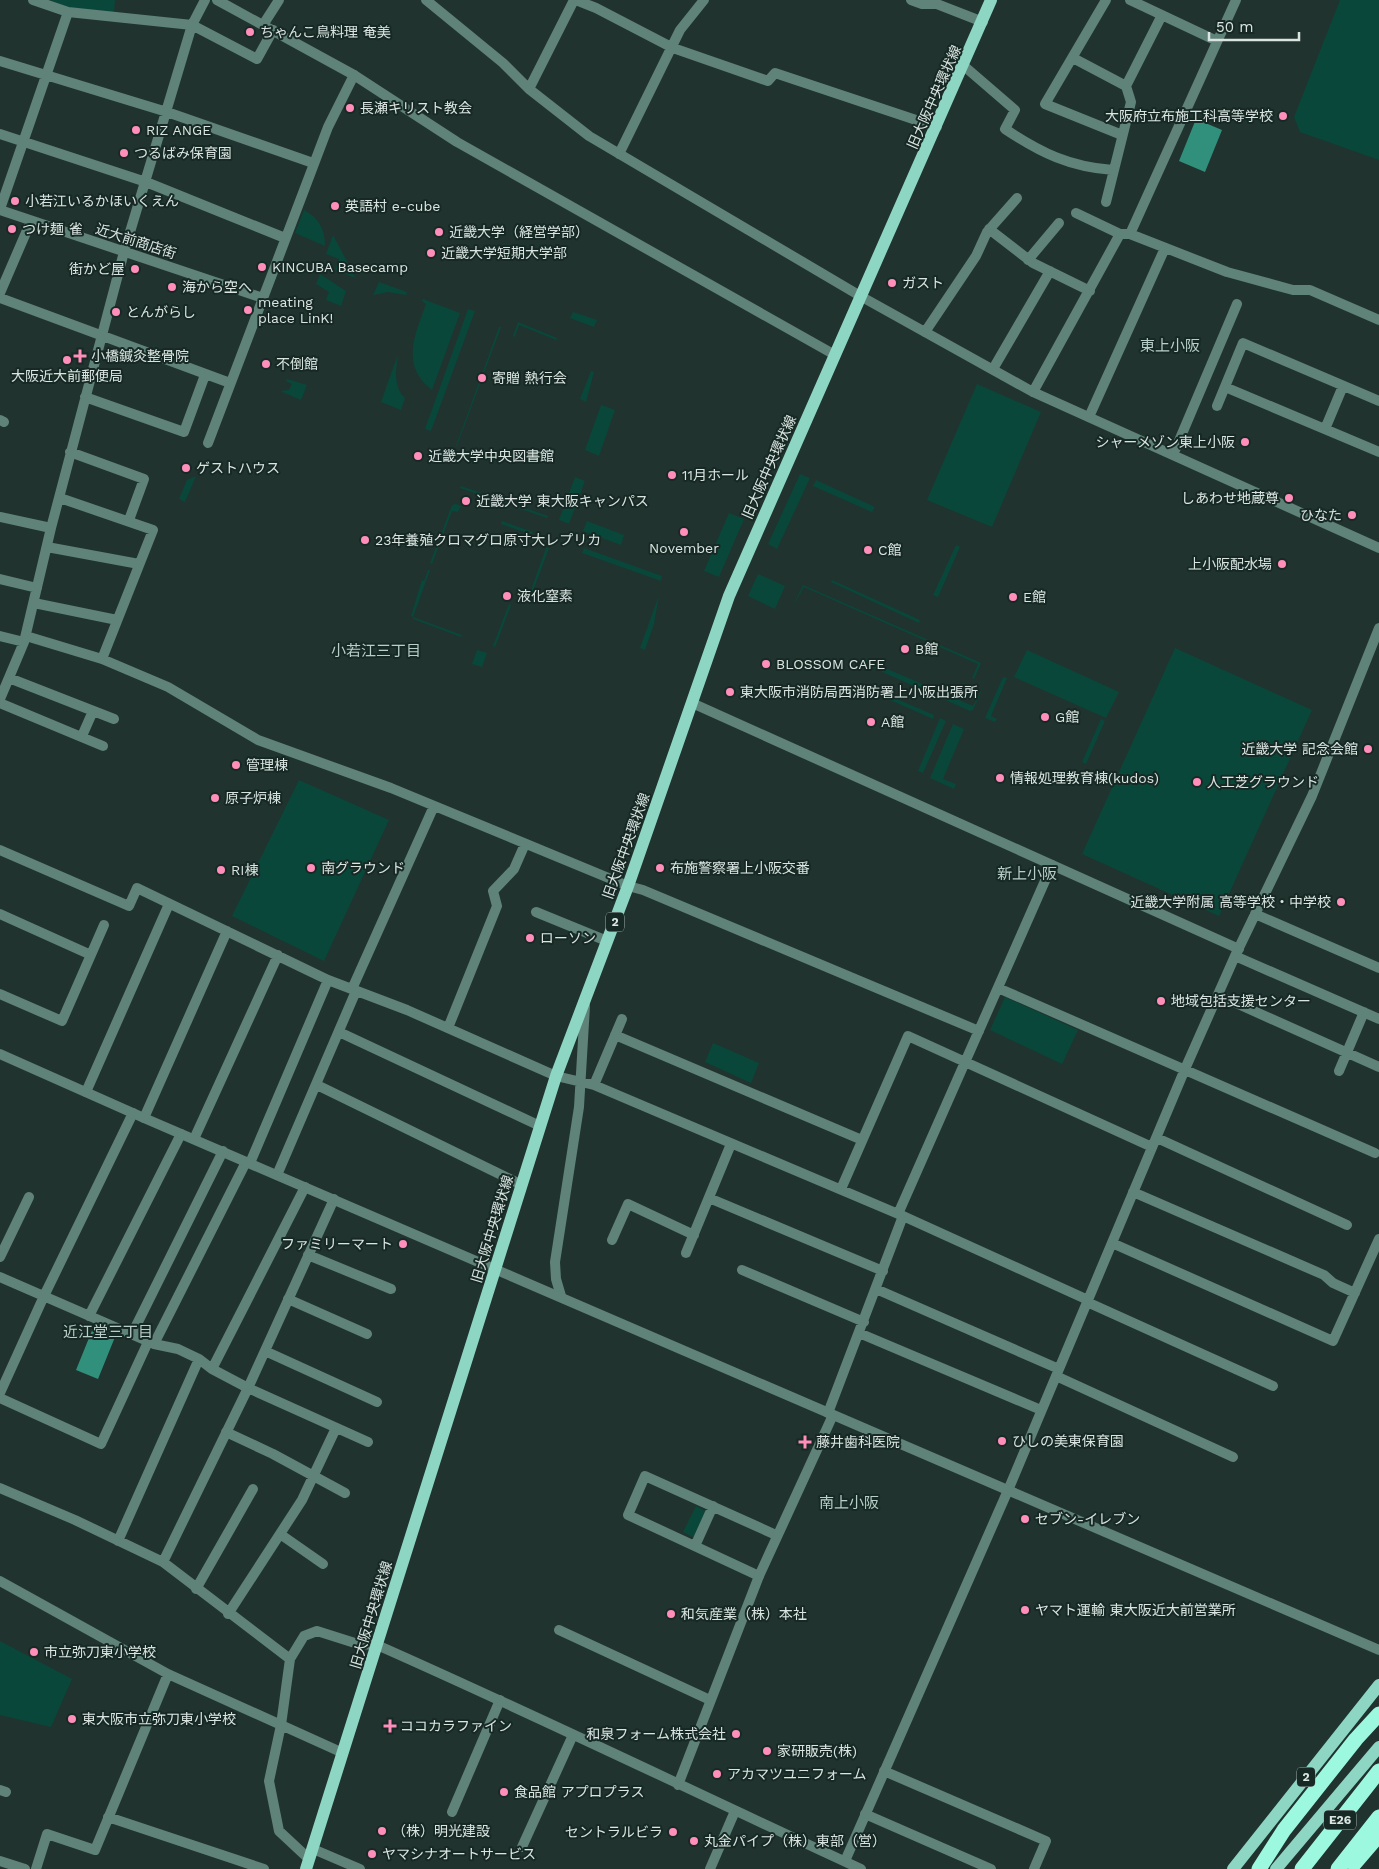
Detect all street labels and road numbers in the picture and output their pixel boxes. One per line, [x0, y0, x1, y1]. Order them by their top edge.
street label: 旧大阪中央環状線 [904, 43, 964, 151]
street label: 近大前商店街 [94, 220, 178, 262]
street label: 旧大阪中央環状線 [739, 413, 799, 521]
street label: 旧大阪中央環状線 [599, 791, 653, 901]
road number: 2 [606, 912, 624, 932]
street label: 旧大阪中央環状線 [468, 1173, 516, 1285]
street label: 旧大阪中央環状線 [347, 1559, 395, 1671]
road number: 2 [1297, 1768, 1315, 1786]
road number: E26 [1324, 1810, 1356, 1830]

